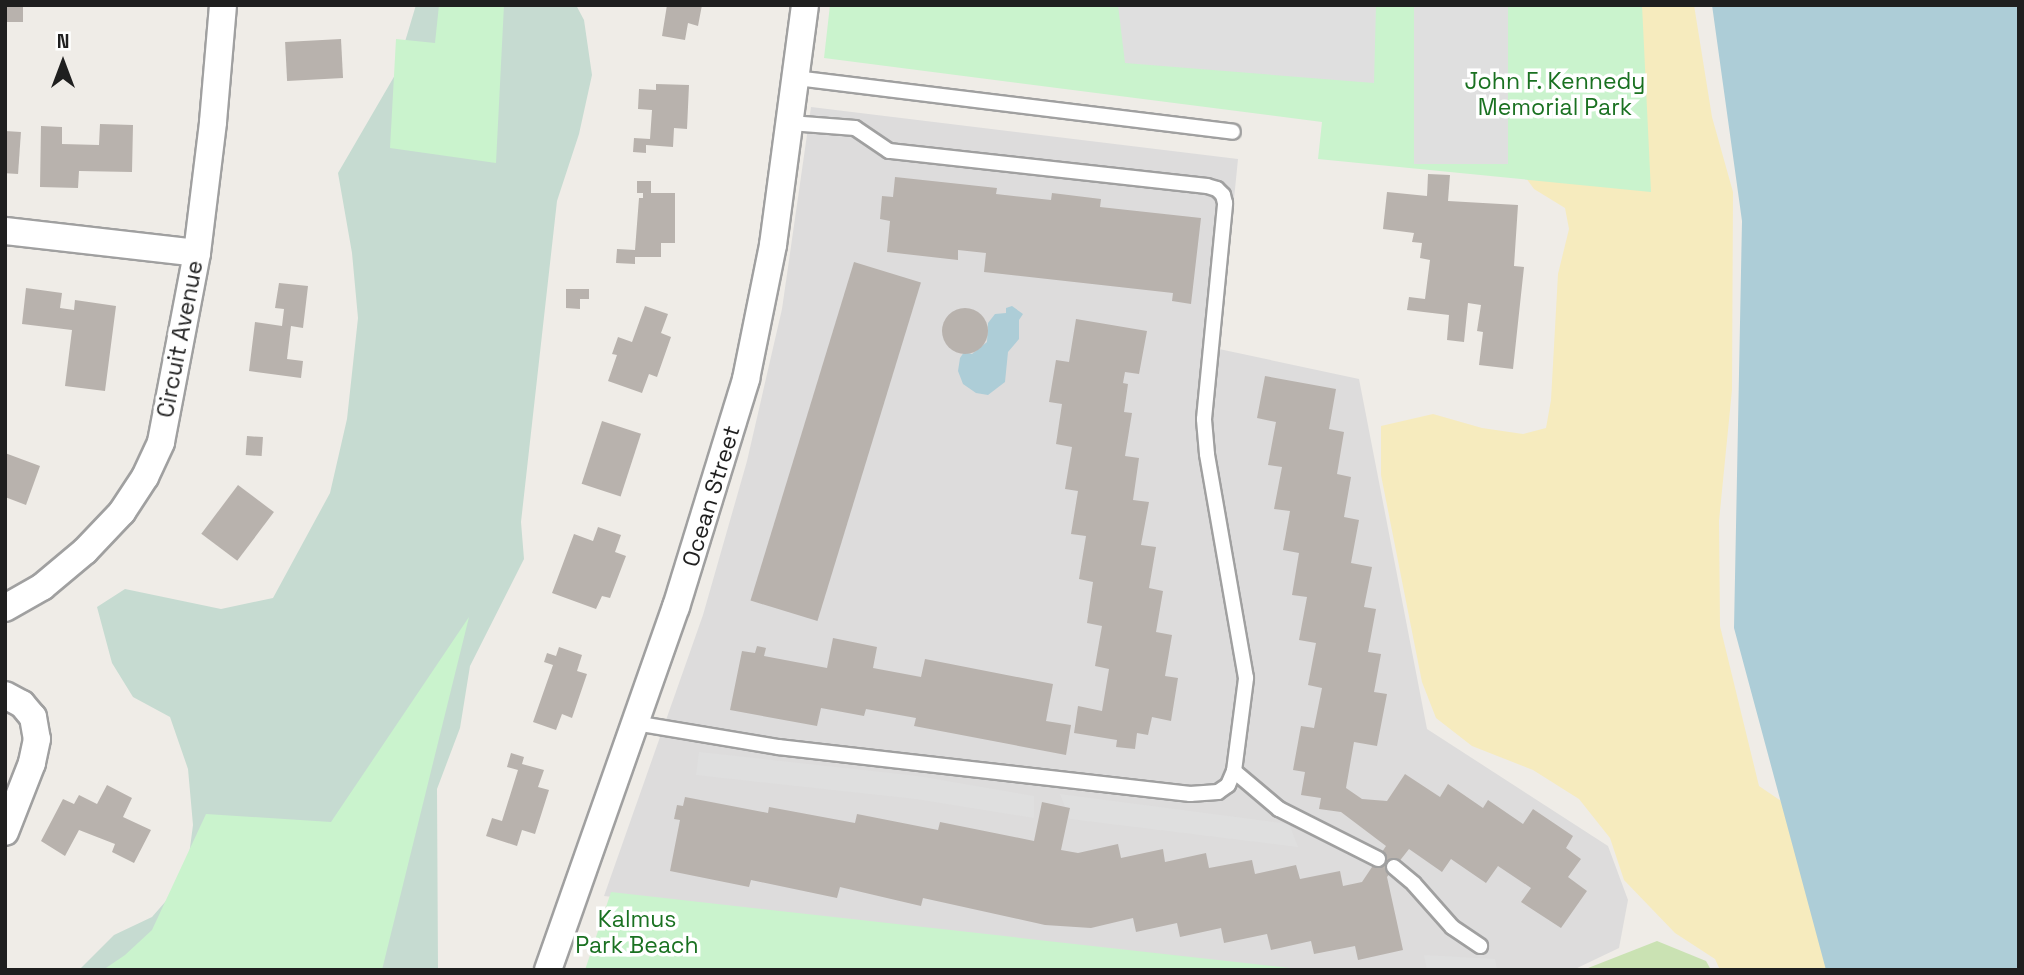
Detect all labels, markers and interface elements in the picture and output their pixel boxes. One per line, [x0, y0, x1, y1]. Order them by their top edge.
north arrow [28, 28, 98, 98]
text: N [57, 29, 69, 54]
park label: John F. Kennedy Memorial Park [1464, 67, 1646, 121]
street label: Circuit Avenue [151, 258, 209, 420]
street label: Ocean Street [676, 422, 746, 570]
park label: Kalmus Park Beach [575, 905, 699, 959]

